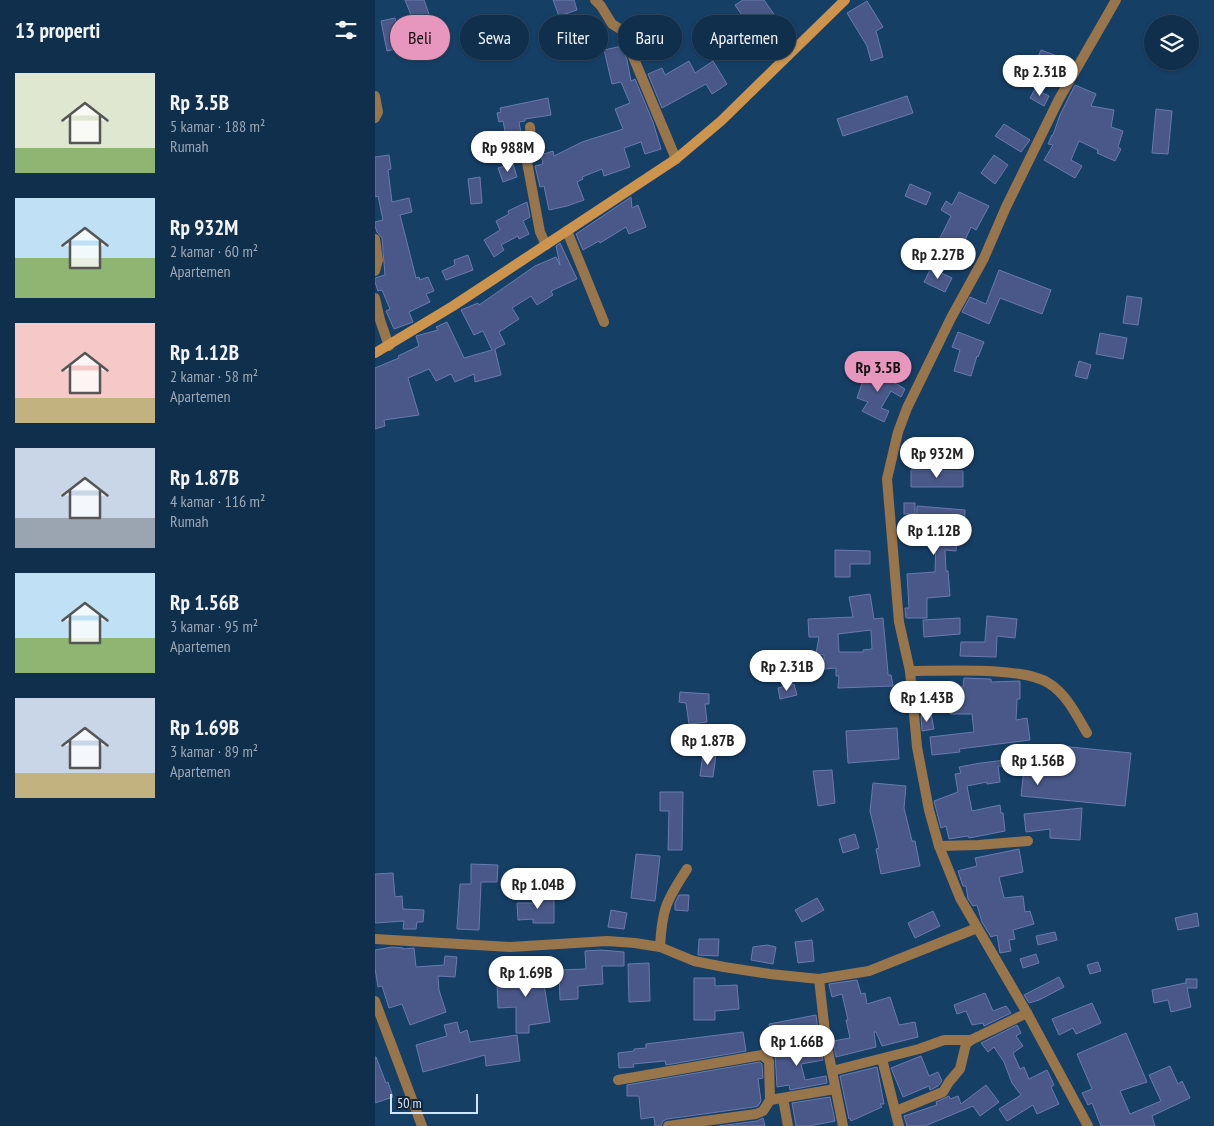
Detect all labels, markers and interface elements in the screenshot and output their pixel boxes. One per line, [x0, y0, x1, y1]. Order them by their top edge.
chip: Beli [390, 15, 450, 60]
chip: Sewa [460, 15, 529, 60]
chip: Filter [539, 15, 608, 60]
chip: Baru [618, 15, 682, 60]
chip: Apartemen [692, 15, 796, 60]
map controls [1144, 15, 1199, 70]
button: layers [1144, 15, 1199, 70]
icon: filters [332, 16, 360, 44]
text: 13 properti [15, 17, 100, 44]
pin: Rp 2.31B [988, 54, 1092, 97]
text: Rp 2.31B [1014, 61, 1066, 81]
text: Rp 3.5B [170, 89, 229, 116]
icon: home [55, 93, 115, 153]
text: 5 kamar · 188 m² [170, 116, 265, 136]
pin: Rp 988M [462, 130, 554, 173]
text: Rumah [170, 136, 208, 156]
text: Rp 988M [482, 137, 534, 157]
text: Rp 932M [170, 214, 238, 241]
icon: home [55, 218, 115, 278]
pin: Rp 2.27B [886, 238, 990, 280]
text: 2 kamar · 60 m² [170, 241, 258, 261]
text: Rp 2.27B [912, 244, 964, 264]
text: Apartemen [170, 261, 231, 281]
text: Rp 1.12B [170, 339, 239, 366]
icon: home [55, 343, 115, 403]
pin: Rp 3.5B [832, 350, 924, 393]
text: Rp 3.5B [855, 357, 901, 377]
text: 2 kamar · 58 m² [170, 366, 258, 386]
text: Apartemen [170, 386, 231, 406]
pin: Rp 932M [891, 436, 983, 479]
text: Rp 932M [911, 443, 963, 463]
text: Rp 1.87B [170, 464, 239, 491]
icon: home [55, 468, 115, 528]
text: 4 kamar · 116 m² [170, 491, 265, 511]
text: Rumah [170, 511, 208, 531]
pin: Rp 1.12B [882, 514, 986, 556]
text: Rp 1.12B [908, 520, 960, 540]
text: Rp 1.56B [170, 589, 239, 616]
icon: home [55, 593, 115, 653]
text: 3 kamar · 95 m² [170, 616, 258, 636]
text: Apartemen [170, 636, 231, 656]
pin: Rp 2.31B [735, 650, 839, 692]
text: Rp 2.31B [761, 656, 813, 676]
pin: Rp 1.43B [875, 680, 979, 723]
text: Rp 1.43B [901, 687, 953, 707]
text: Rp 1.69B [170, 714, 239, 741]
icon: home [55, 718, 115, 778]
pin: Rp 1.87B [656, 724, 760, 766]
text: Rp 1.87B [682, 730, 734, 750]
text: 3 kamar · 89 m² [170, 741, 258, 761]
pin: Rp 1.56B [986, 744, 1090, 786]
text: Rp 1.56B [1012, 750, 1064, 770]
text: Apartemen [170, 761, 231, 781]
pin: Rp 1.04B [486, 868, 590, 910]
text: Rp 1.04B [512, 874, 564, 894]
pin: Rp 1.69B [474, 956, 578, 998]
text: Rp 1.69B [500, 962, 552, 982]
pin: Rp 1.66B [745, 1024, 849, 1067]
text: Rp 1.66B [771, 1031, 823, 1051]
scale bar [390, 1091, 477, 1114]
text: 50 m [397, 1094, 422, 1112]

